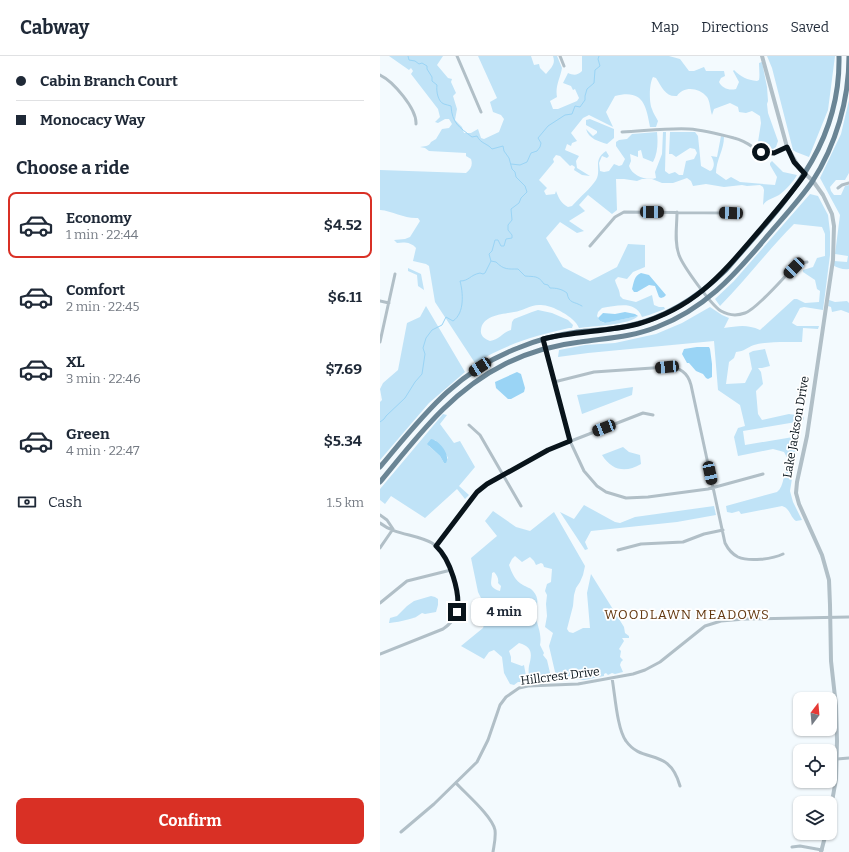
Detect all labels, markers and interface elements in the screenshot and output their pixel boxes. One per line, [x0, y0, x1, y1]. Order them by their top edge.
text: Cabway [20, 16, 89, 39]
text: Map [651, 19, 679, 36]
text: Directions [701, 19, 769, 36]
text: Saved [791, 19, 829, 36]
text: Cabin Branch Court [40, 72, 178, 90]
text: Monocacy Way [40, 111, 145, 129]
route start [752, 143, 770, 161]
text: Choose a ride [16, 157, 129, 179]
car [640, 206, 664, 218]
icon: car [18, 207, 54, 243]
car [719, 207, 743, 219]
text: Economy [66, 209, 132, 227]
text: $4.52 [324, 216, 362, 234]
text: 1 min · 22:44 [66, 227, 138, 242]
car [781, 255, 807, 281]
icon: car [18, 279, 54, 315]
text: Comfort [66, 281, 125, 299]
text: $6.11 [328, 288, 362, 306]
text: 2 min · 22:45 [66, 299, 140, 314]
icon: car [18, 351, 54, 387]
text: XL [66, 353, 85, 371]
car [467, 355, 493, 379]
text: $7.69 [326, 360, 362, 378]
car [655, 360, 679, 374]
text: 3 min · 22:46 [66, 371, 141, 386]
street label: Lake Jackson Drive [780, 375, 812, 479]
car [591, 418, 617, 438]
icon: car [18, 423, 54, 459]
text: Green [66, 425, 110, 443]
text: $5.34 [324, 432, 362, 450]
text: 4 min · 22:47 [66, 443, 139, 458]
car [702, 460, 718, 486]
icon: cash [16, 491, 38, 513]
text: Cash [48, 493, 82, 511]
text: 1.5 km [327, 495, 364, 510]
callout: 4 min [471, 598, 537, 626]
route end [448, 603, 466, 621]
text: 4 min [486, 604, 522, 619]
district label: WOODLAWN MEADOWS [604, 607, 770, 622]
street label: Hillcrest Drive [520, 664, 600, 688]
north arrow [793, 692, 837, 736]
map controls [793, 692, 837, 840]
button: locate [793, 744, 837, 788]
button: layers [793, 796, 837, 840]
button: Confirm [16, 798, 364, 844]

